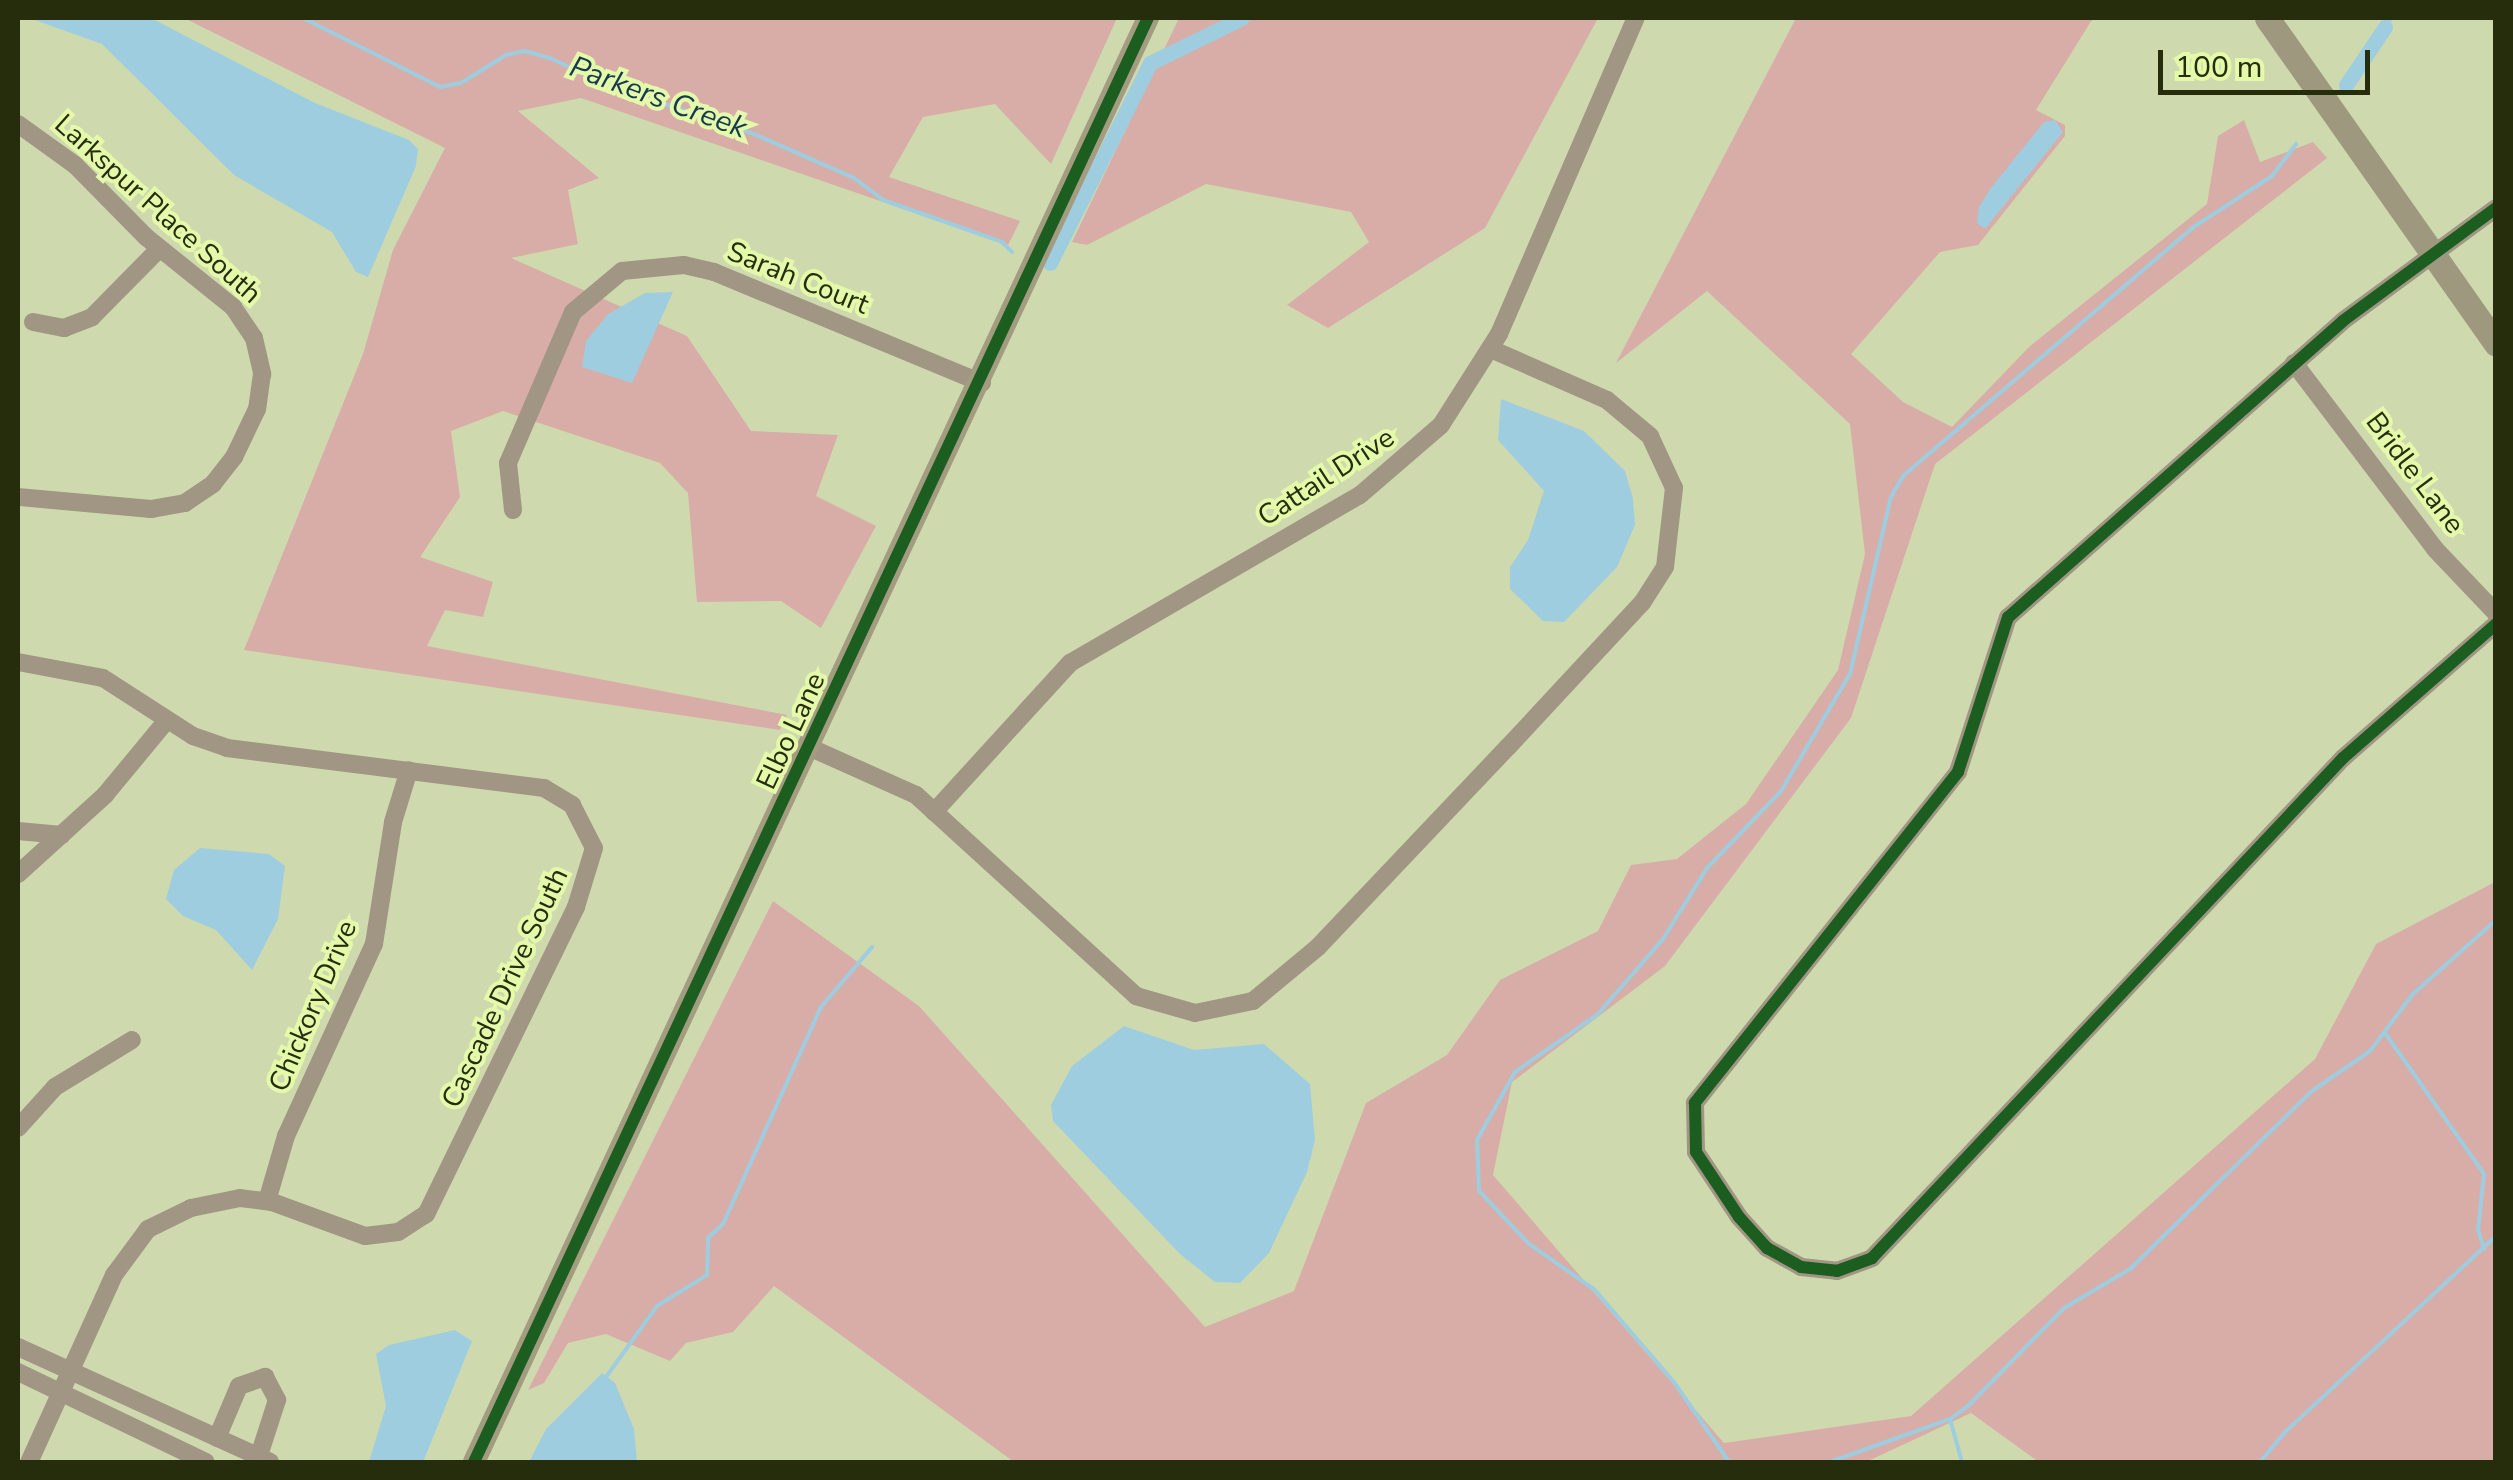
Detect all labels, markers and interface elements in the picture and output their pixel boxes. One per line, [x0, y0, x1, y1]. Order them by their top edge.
scale bar [2163, 30, 2376, 92]
text: 100 m [2175, 47, 2262, 88]
water label: Parkers Creek [565, 49, 751, 147]
street label: Larkspur Place South [48, 107, 268, 311]
street label: Sarah Court [722, 234, 874, 322]
street label: Bridle Lane [2359, 406, 2471, 540]
street label: Cattail Drive [1252, 421, 1400, 533]
street label: Elbo Lane [749, 667, 833, 795]
street label: Cascade Drive South [435, 863, 575, 1113]
street label: Chickory Drive [262, 916, 364, 1096]

